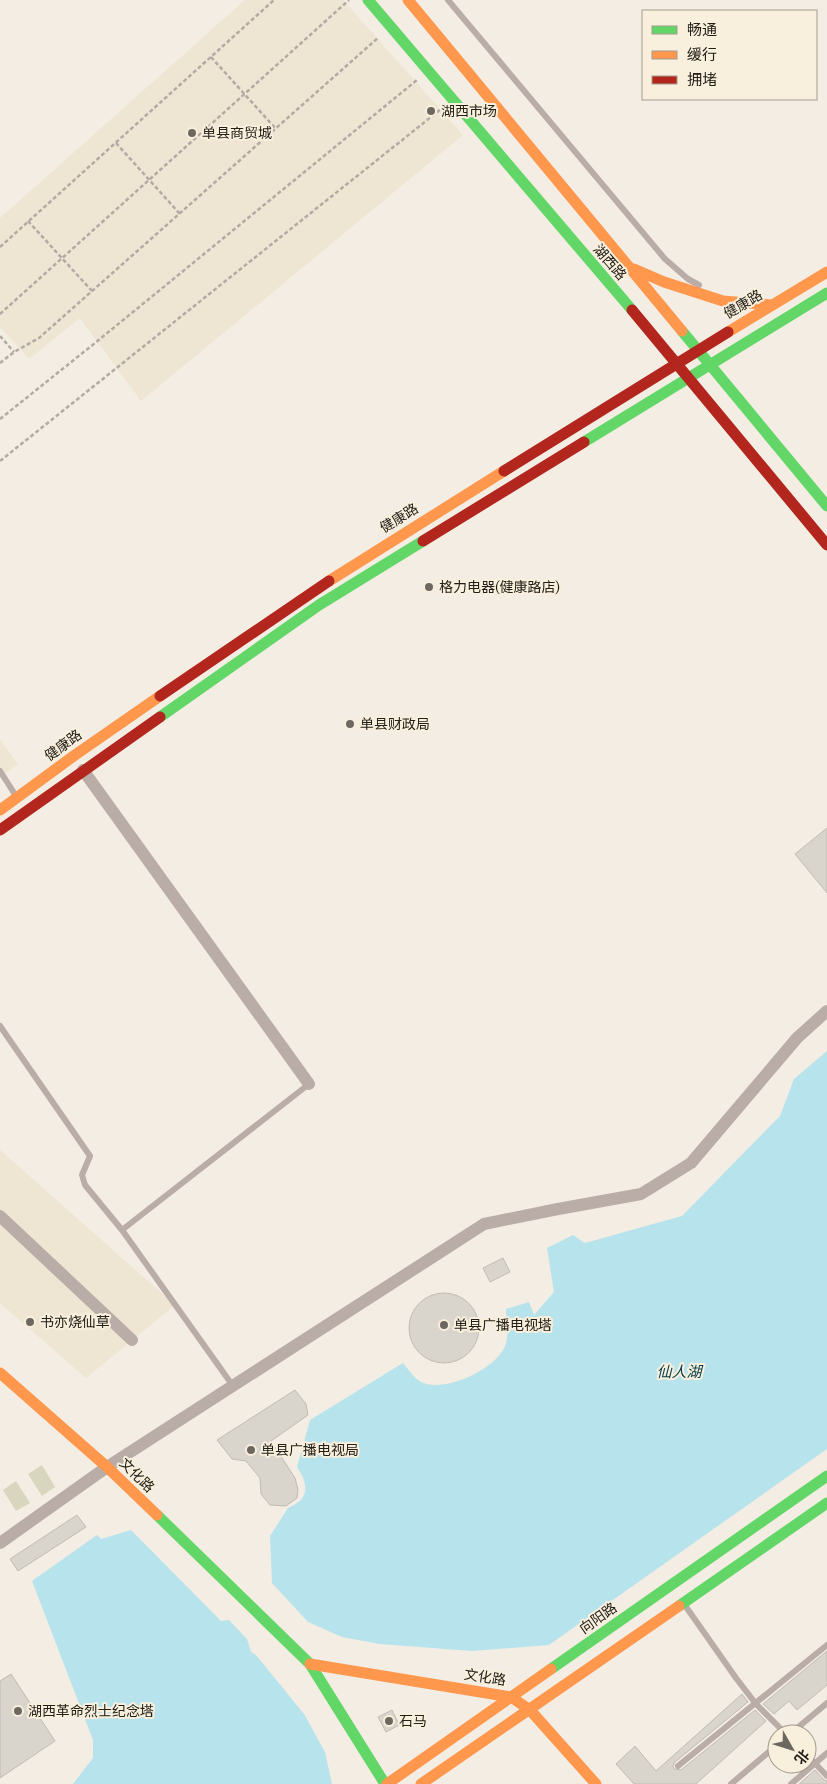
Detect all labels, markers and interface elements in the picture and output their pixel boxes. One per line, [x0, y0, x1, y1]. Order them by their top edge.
legend [642, 10, 817, 100]
text: 畅通 [687, 20, 717, 39]
text: 缓行 [687, 45, 717, 64]
text: 拥堵 [687, 70, 717, 89]
place label: 湖西市场 [441, 102, 497, 120]
marker: 湖西市场 [425, 105, 437, 117]
place label: 单县商贸城 [202, 124, 272, 142]
marker: 单县商贸城 [186, 127, 198, 139]
street label: 湖西路 [589, 240, 631, 284]
street label: 健康路 [720, 285, 766, 323]
street label: 健康路 [376, 499, 422, 537]
place label: 格力电器(健康路店) [439, 578, 560, 596]
marker: 格力电器(健康路店) [423, 581, 435, 593]
place label: 单县财政局 [360, 715, 430, 733]
marker: 单县财政局 [344, 718, 356, 730]
street label: 健康路 [41, 725, 85, 765]
place label: 书亦烧仙草 [40, 1313, 110, 1331]
marker: 书亦烧仙草 [24, 1316, 36, 1328]
place label: 单县广播电视塔 [454, 1316, 552, 1334]
marker: 单县广播电视塔 [438, 1319, 450, 1331]
water label: 仙人湖 [656, 1362, 703, 1381]
place label: 单县广播电视局 [261, 1441, 359, 1459]
marker: 单县广播电视局 [245, 1444, 257, 1456]
street label: 文化路 [116, 1454, 158, 1496]
street label: 向阳路 [576, 1599, 620, 1637]
street label: 文化路 [463, 1665, 507, 1689]
place label: 湖西革命烈士纪念塔 [28, 1702, 154, 1720]
marker: 湖西革命烈士纪念塔 [12, 1705, 24, 1717]
place label: 石马 [399, 1712, 427, 1730]
marker: 石马 [383, 1715, 395, 1727]
north arrow [767, 1724, 817, 1774]
text: 北 [791, 1746, 814, 1768]

